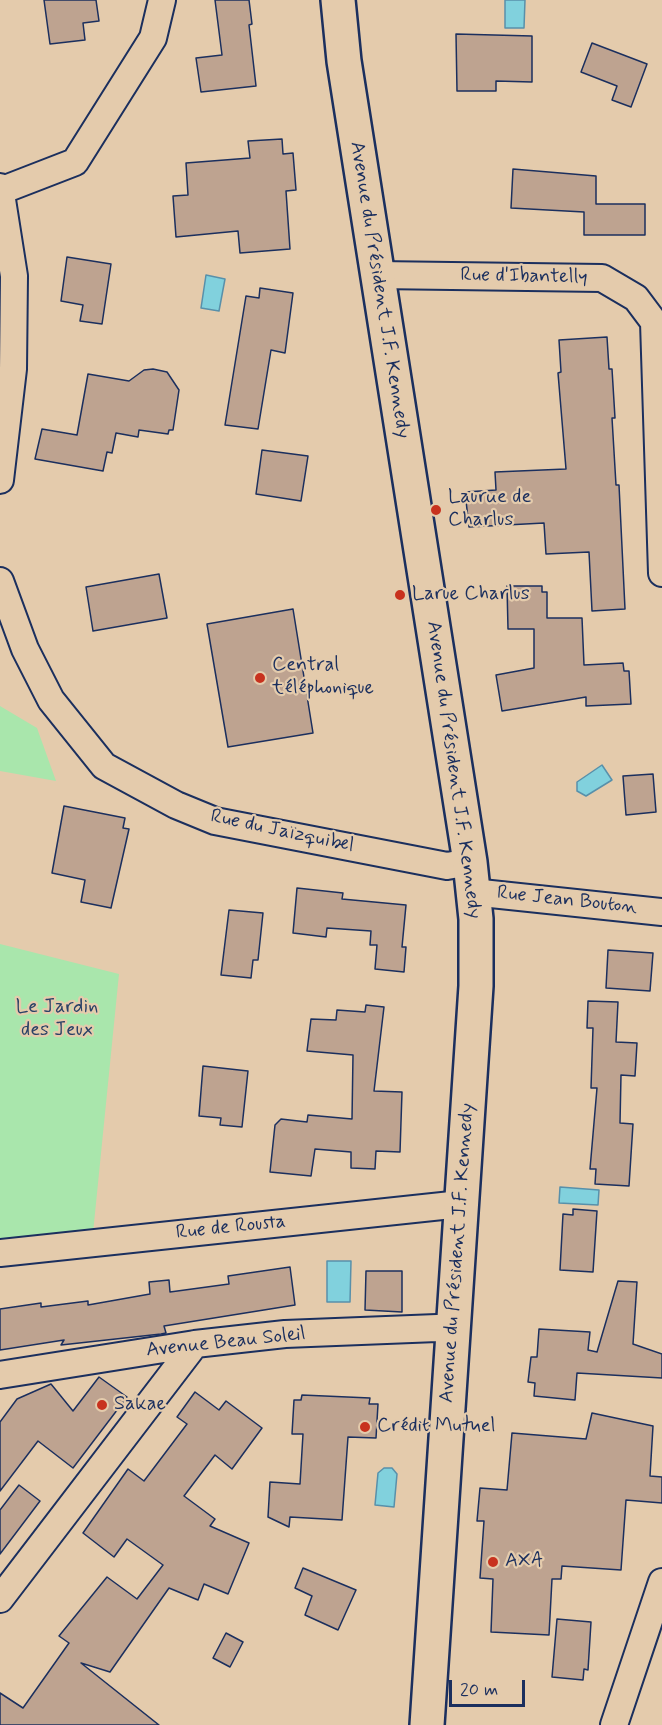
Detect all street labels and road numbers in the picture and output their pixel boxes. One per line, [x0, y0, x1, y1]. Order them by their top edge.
street label: Avenue du Président J.F. Kennedy [344, 140, 414, 440]
street label: Rue d'Ibantelly [460, 264, 588, 290]
street label: Avenue du Président J.F. Kennedy [420, 619, 486, 921]
street label: Rue du Jaïzquibel [208, 805, 356, 859]
street label: Rue Jean Bouton [496, 882, 638, 920]
street label: Avenue du Président J.F. Kennedy [436, 1102, 480, 1404]
street label: Rue de Rousta [175, 1210, 287, 1246]
street label: Avenue Beau Soleil [145, 1323, 307, 1363]

